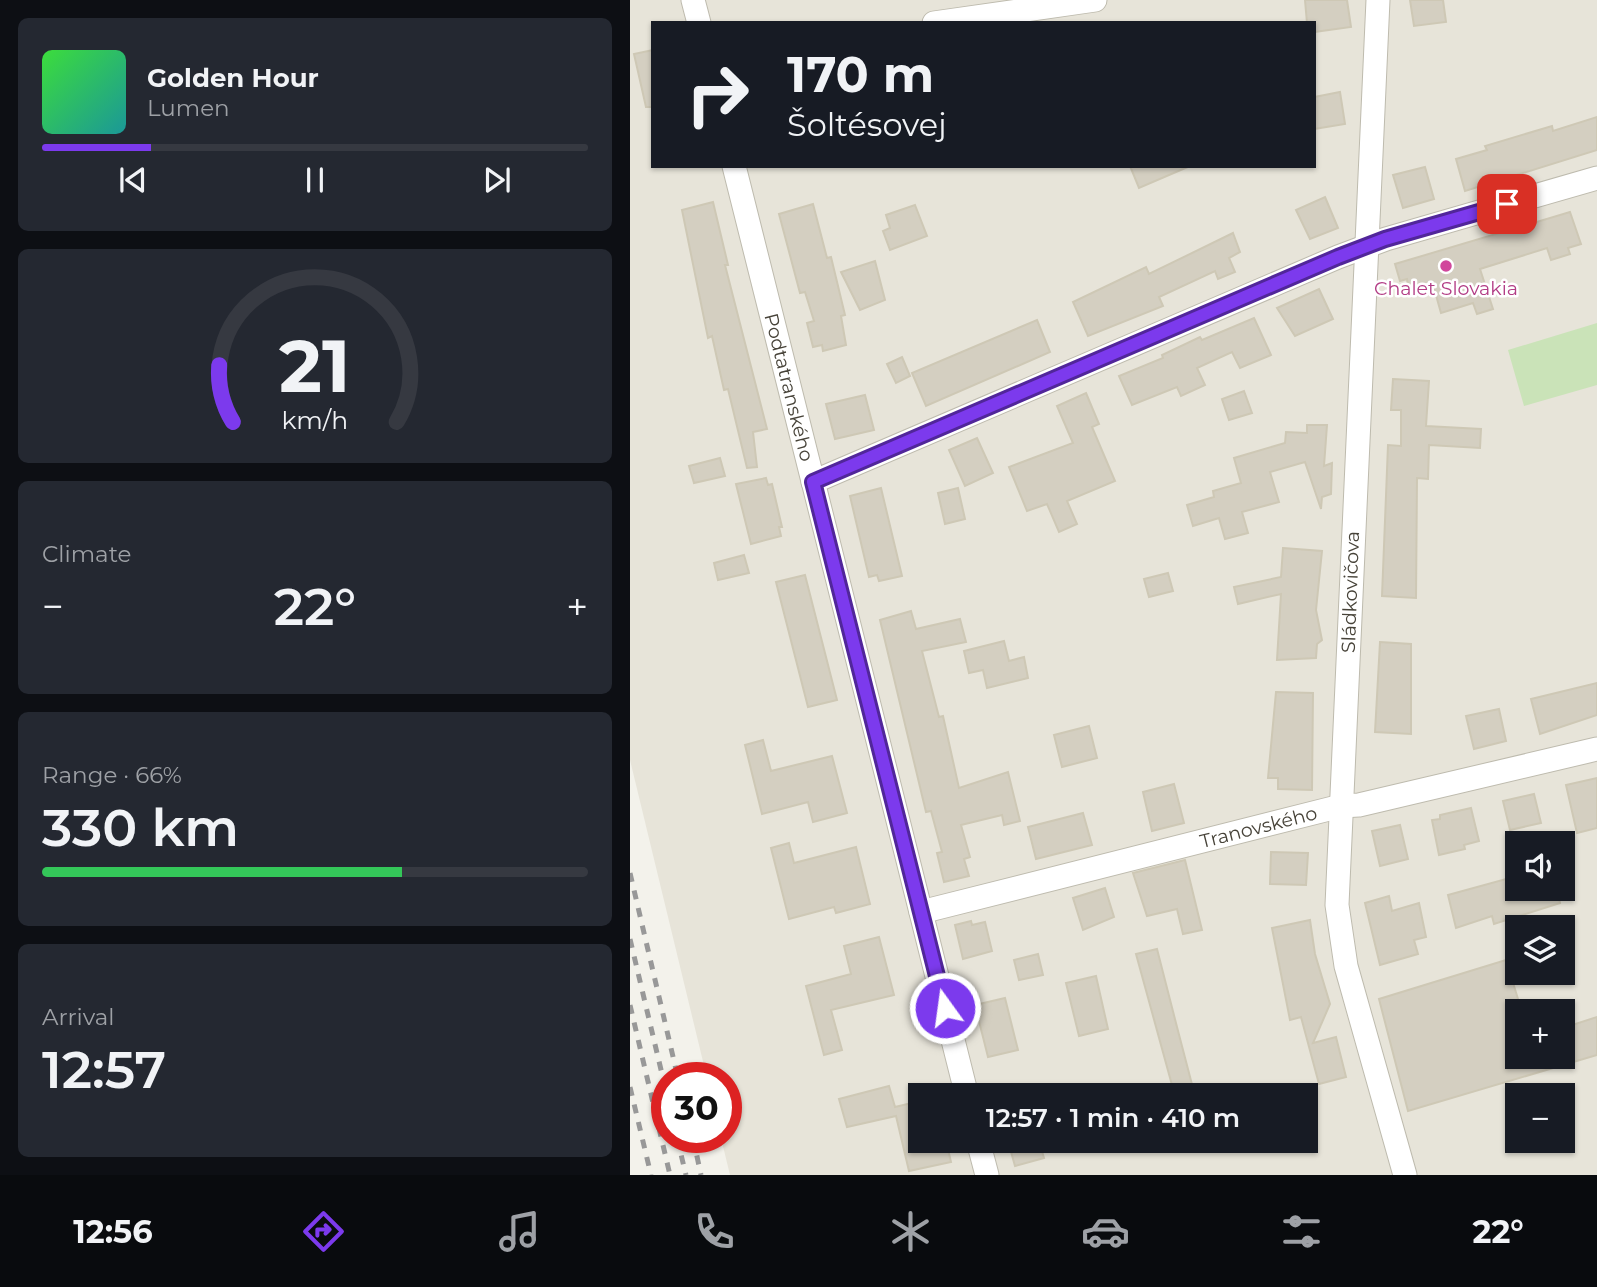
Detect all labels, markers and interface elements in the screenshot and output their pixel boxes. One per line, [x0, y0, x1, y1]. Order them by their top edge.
text: 170 m [787, 45, 934, 104]
icon: right [672, 49, 763, 140]
text: Golden Hour [147, 62, 319, 94]
text: Lumen [147, 94, 230, 122]
text: Šoltésovej [787, 105, 947, 144]
icon: previous [114, 161, 152, 199]
icon: pause [296, 161, 334, 199]
icon: next [478, 161, 516, 199]
pin [1477, 174, 1537, 234]
icon: arrive [1488, 185, 1526, 223]
marker: Chalet Slovakia [1438, 258, 1454, 274]
place label: Chalet Slovakia [1374, 277, 1518, 300]
street label: Podtatranského [759, 311, 819, 464]
text: 21 [279, 323, 351, 411]
text: km/h [282, 405, 348, 435]
street label: Sládkovičova [1337, 531, 1364, 653]
text: Climate [42, 540, 131, 568]
text: 22° [274, 575, 356, 638]
text: − [42, 583, 64, 630]
text: + [566, 583, 588, 630]
text: Range · 66% [42, 761, 182, 789]
text: 330 km [42, 796, 239, 859]
street label: Tranovského [1198, 801, 1320, 853]
map controls [1505, 831, 1575, 1153]
button: sound [1505, 831, 1575, 901]
button: layers [1505, 915, 1575, 985]
position arrow [908, 971, 982, 1045]
button: + [1505, 999, 1575, 1069]
text: Arrival [42, 1003, 115, 1031]
text: 12:57 [42, 1038, 166, 1101]
speed limit sign: 30 [651, 1062, 742, 1153]
button: − [1505, 1083, 1575, 1153]
text: 12:57 · 1 min · 410 m [986, 1102, 1240, 1134]
icon: directions [299, 1207, 348, 1256]
icon: music [495, 1207, 544, 1256]
icon: phone [690, 1207, 739, 1256]
icon: climate [886, 1207, 935, 1256]
icon: car [1081, 1207, 1130, 1256]
icon: filters [1277, 1207, 1326, 1256]
text: 12:56 [73, 1212, 153, 1251]
text: 22° [1473, 1212, 1524, 1251]

